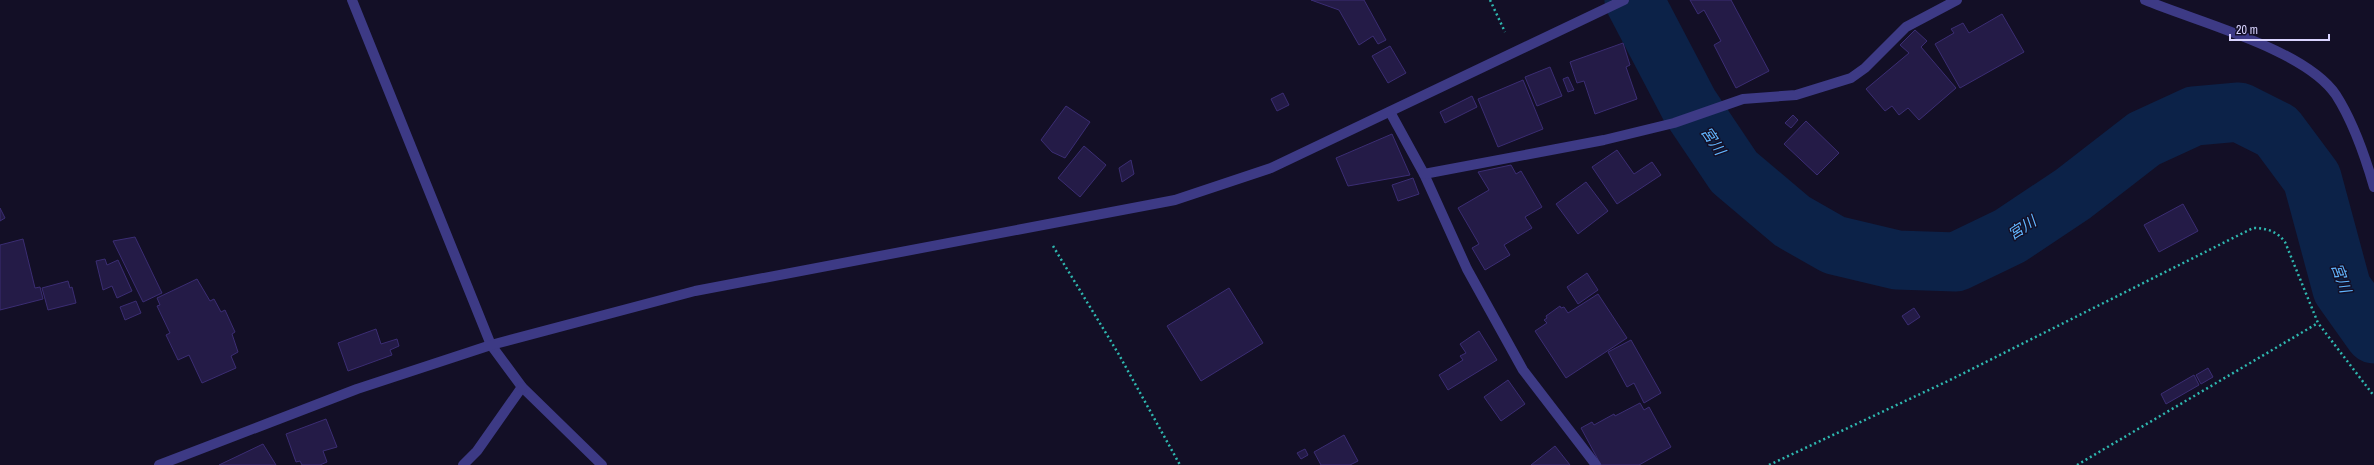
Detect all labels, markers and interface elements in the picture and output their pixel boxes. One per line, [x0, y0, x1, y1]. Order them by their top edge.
scale bar [2230, 16, 2329, 42]
text: 20 m [2236, 22, 2258, 38]
water label: 宮川 [1696, 122, 1732, 161]
water label: 宮川 [2003, 210, 2042, 245]
water label: 宮川 [2326, 260, 2357, 297]

